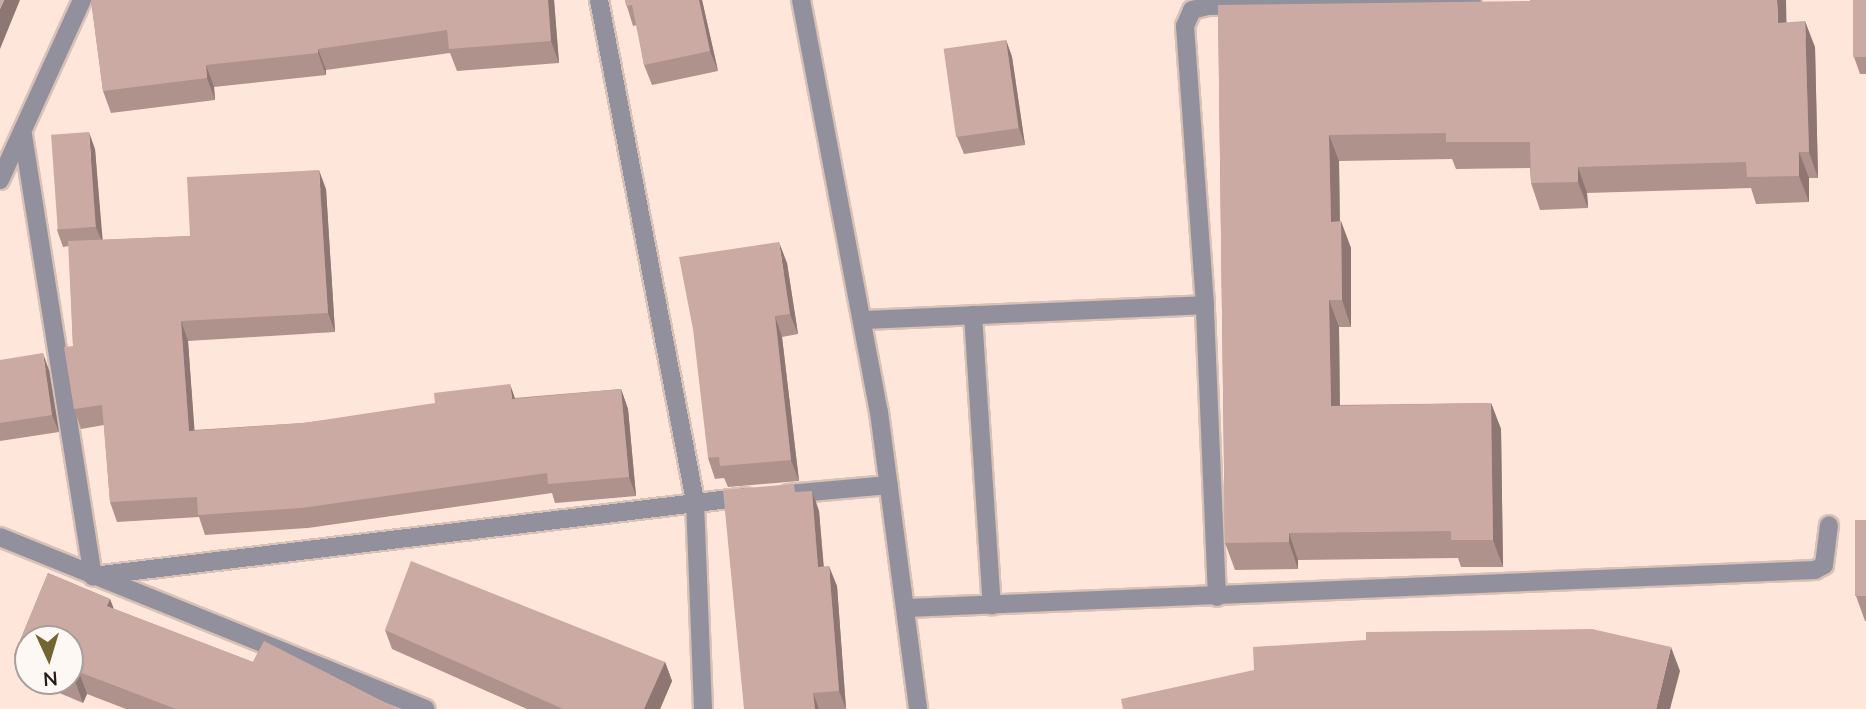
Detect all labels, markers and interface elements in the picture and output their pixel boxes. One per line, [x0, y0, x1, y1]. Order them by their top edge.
north arrow [14, 625, 84, 695]
text: N [42, 667, 58, 691]

